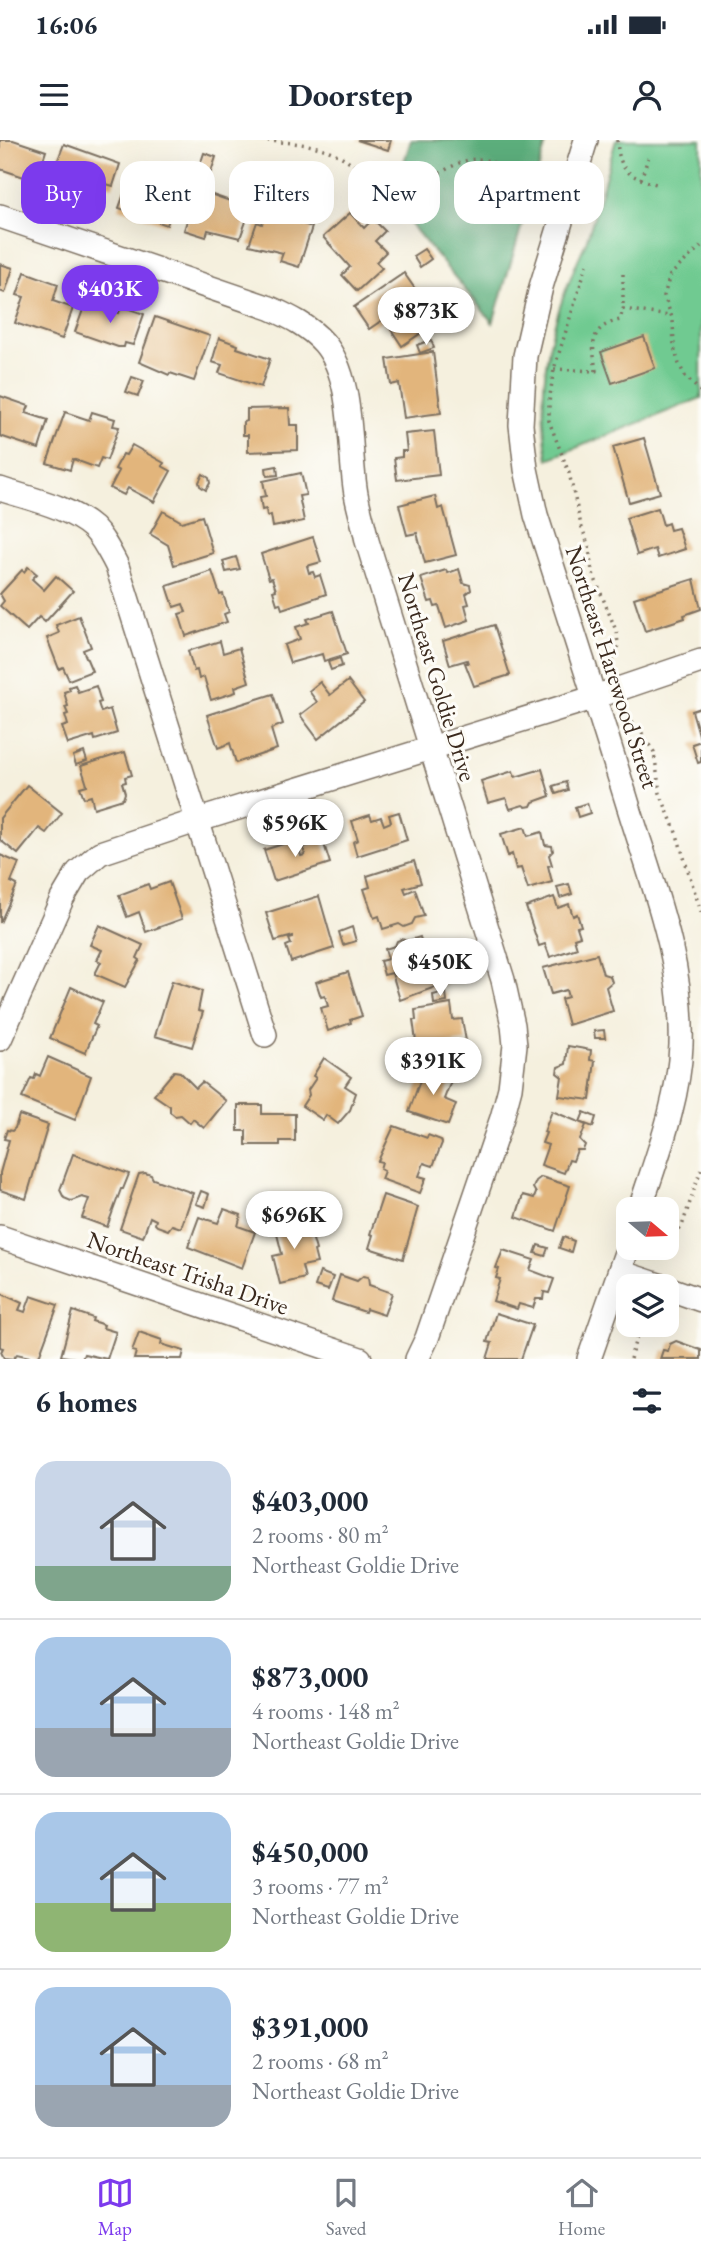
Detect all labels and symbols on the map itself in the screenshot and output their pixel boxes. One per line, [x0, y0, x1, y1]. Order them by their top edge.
pin: $403K [61, 265, 159, 325]
pin: $873K [377, 288, 475, 347]
street label: Northeast Harewood Street [559, 542, 667, 793]
street label: Northeast Goldie Drive [391, 569, 484, 785]
pin: $596K [246, 800, 344, 859]
pin: $450K [391, 938, 489, 998]
pin: $391K [384, 1038, 482, 1097]
pin: $696K [245, 1192, 343, 1251]
north arrow [616, 1197, 679, 1260]
street label: Northeast Trisha Drive [83, 1223, 293, 1322]

